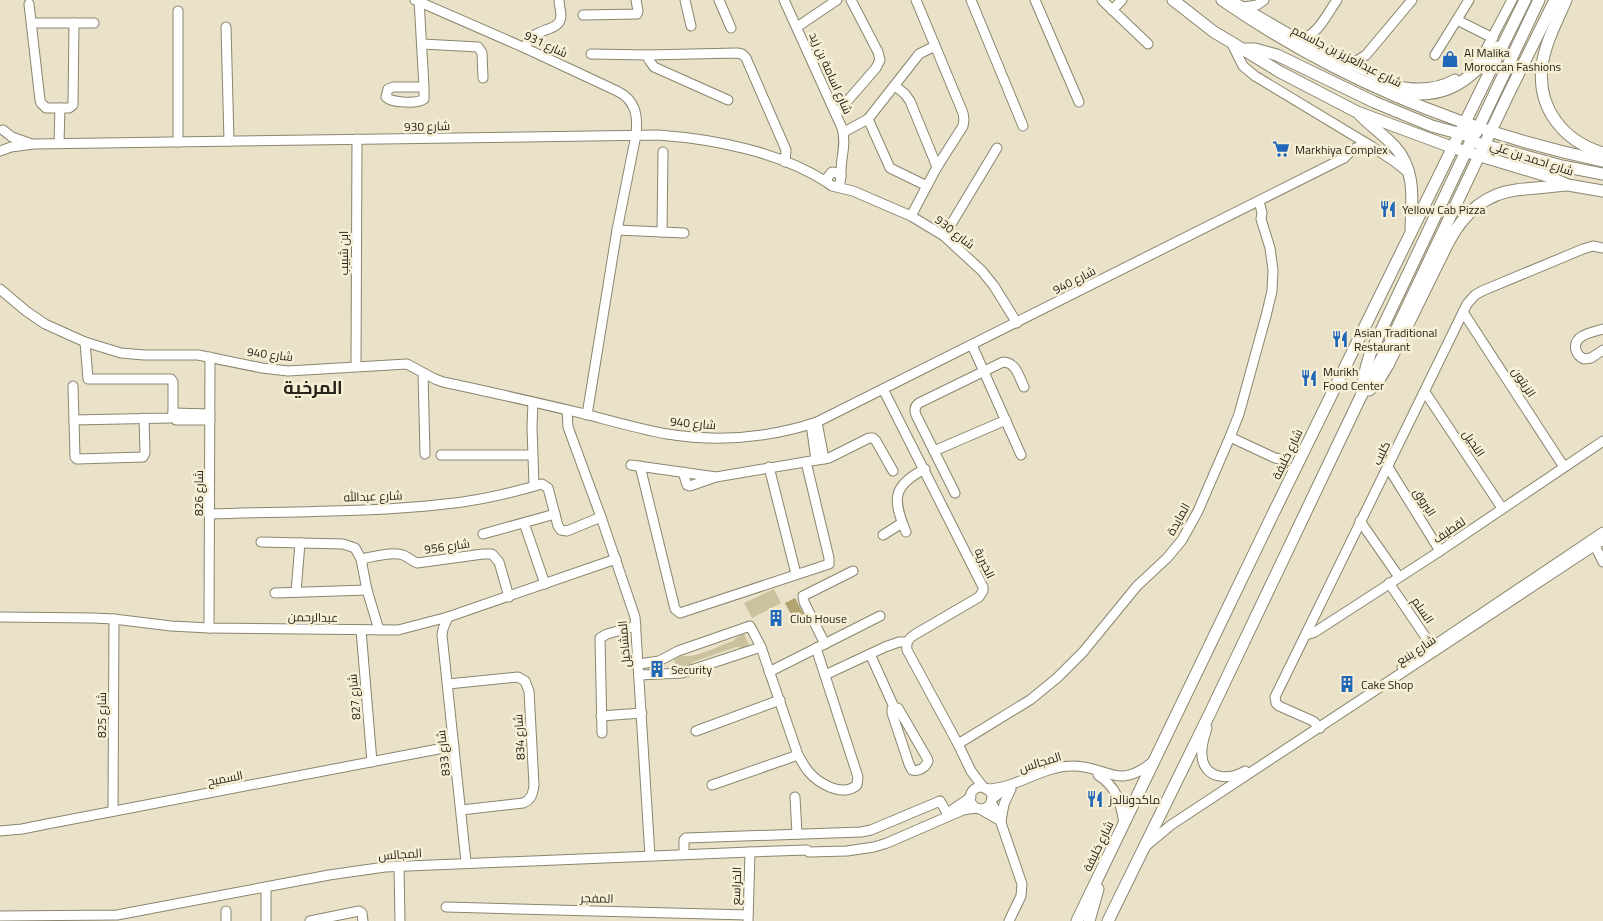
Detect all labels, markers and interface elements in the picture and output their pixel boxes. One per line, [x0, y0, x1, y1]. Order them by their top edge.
street label: شارع عبدالعزيز بن جاسمم [1289, 20, 1405, 92]
street label: شارع 931 [521, 26, 571, 62]
street label: شارع اسامة بن زيد [804, 29, 858, 117]
place label: Al Malika Moroccan Fashions [1464, 43, 1562, 76]
shop icon: Al Malika Moroccan Fashions [1440, 49, 1460, 69]
street label: شارع 930 [404, 116, 450, 136]
street label: شارع احمد بن علي [1487, 136, 1576, 181]
supermarket icon: Markhiya Complex [1271, 139, 1291, 159]
place label: Markhiya Complex [1295, 140, 1388, 159]
restaurant icon: Yellow Cab Pizza [1378, 199, 1398, 219]
place label: Yellow Cab Pizza [1402, 200, 1485, 219]
street label: شارع 930 [931, 210, 979, 254]
street label: ابن شبيب [334, 231, 353, 275]
street label: شارع 940 [1049, 261, 1099, 299]
place label: Asian Traditional Restaurant [1354, 323, 1437, 356]
restaurant icon: Asian Traditional Restaurant [1330, 329, 1350, 349]
street label: شارع 940 [246, 342, 294, 366]
place label: Murikh Food Center [1323, 362, 1384, 395]
street label: الزيتون [1507, 363, 1541, 401]
restaurant icon: Murikh Food Center [1299, 368, 1319, 388]
district label: المرخية [283, 374, 343, 401]
street label: شارع 940 [669, 412, 717, 434]
street label: شارع خليفة [1267, 425, 1307, 483]
street label: النجيل [1458, 426, 1490, 460]
street label: كليب [1367, 438, 1395, 468]
street label: شارع 826 [189, 470, 208, 516]
street label: البروق [1409, 484, 1441, 520]
street label: شارع عبدالله [343, 485, 403, 507]
street label: المايدة [1161, 499, 1195, 539]
street label: لقطيف [1429, 512, 1469, 548]
street label: شارع 956 [423, 533, 471, 559]
street label: الخيرية [970, 544, 1000, 582]
street label: السلم [1407, 593, 1439, 627]
street label: عبدالرحمن [288, 607, 338, 627]
building icon: Club House [766, 608, 786, 628]
place label: Club House [790, 609, 847, 628]
street label: المشاخيل [612, 620, 636, 668]
street label: شارع ينبع [1392, 630, 1440, 670]
building icon: Security [647, 659, 667, 679]
place label: Security [671, 660, 712, 679]
street label: شارع 827 [343, 673, 365, 721]
building icon: Cake Shop [1337, 674, 1357, 694]
place label: Cake Shop [1361, 675, 1413, 694]
street label: شارع 825 [92, 692, 111, 738]
street label: شارع 834 [508, 713, 530, 760]
street label: شارع 833 [431, 729, 455, 777]
street label: المجالس [1016, 747, 1064, 777]
street label: السميح [206, 765, 244, 791]
restaurant icon: ماكدونالدز [1085, 789, 1105, 809]
place label: ماكدونالدز [1108, 790, 1160, 809]
street label: شارع خليفة [1078, 817, 1118, 875]
street label: المجالس [378, 843, 422, 865]
street label: الخراسع [726, 867, 746, 905]
street label: المفجر [579, 888, 614, 908]

